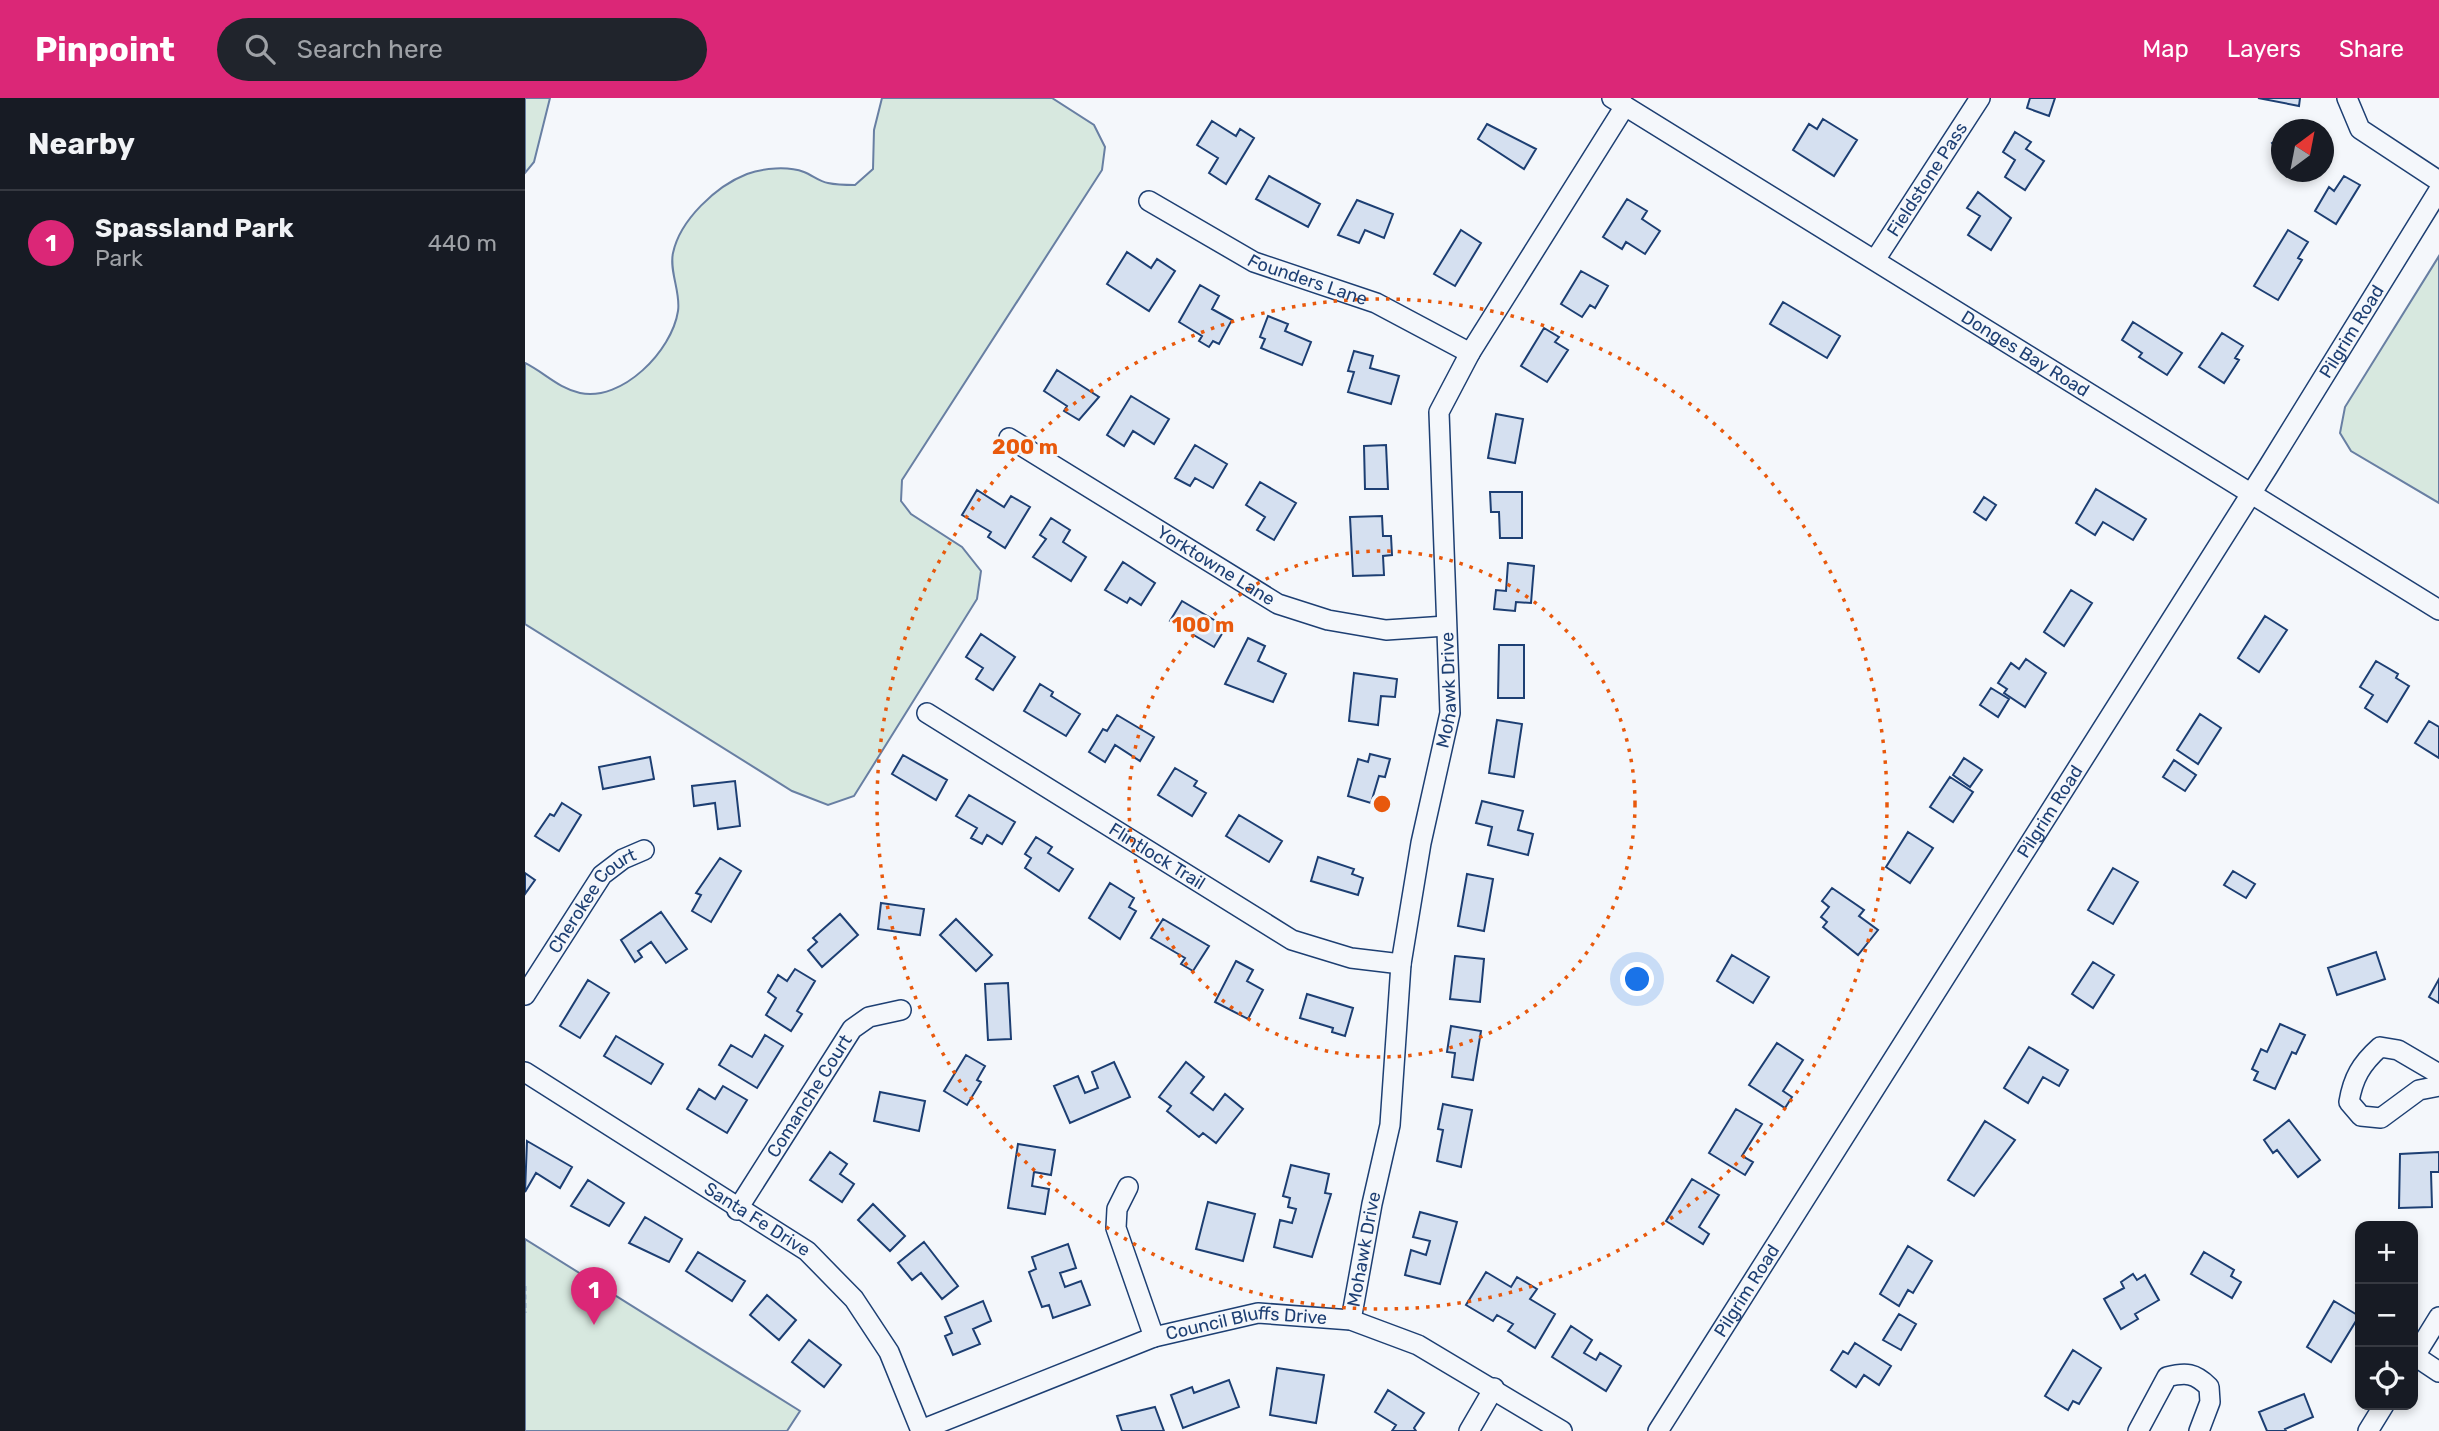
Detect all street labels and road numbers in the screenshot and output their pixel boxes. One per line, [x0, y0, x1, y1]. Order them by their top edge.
street label: Fieldstone Pass [1882, 118, 1972, 241]
street label: Founders Lane [1243, 250, 1370, 310]
street label: Pilgrim Road [2315, 281, 2389, 382]
street label: Donges Bay Road [1957, 306, 2093, 402]
street label: Yorktowne Lane [1153, 521, 1279, 610]
street label: Mohawk Drive [1432, 631, 1461, 750]
street label: Pilgrim Road [2012, 761, 2087, 862]
street label: Flintlock Trail [1105, 818, 1209, 894]
street label: Cherokee Court [544, 844, 640, 957]
street label: Comanche Court [762, 1030, 857, 1162]
street label: Santa Fe Drive [700, 1178, 814, 1261]
street label: Mohawk Drive [1343, 1189, 1386, 1309]
street label: Pilgrim Road [1709, 1240, 1784, 1341]
street label: Council Bluffs Drive [1163, 1302, 1328, 1345]

